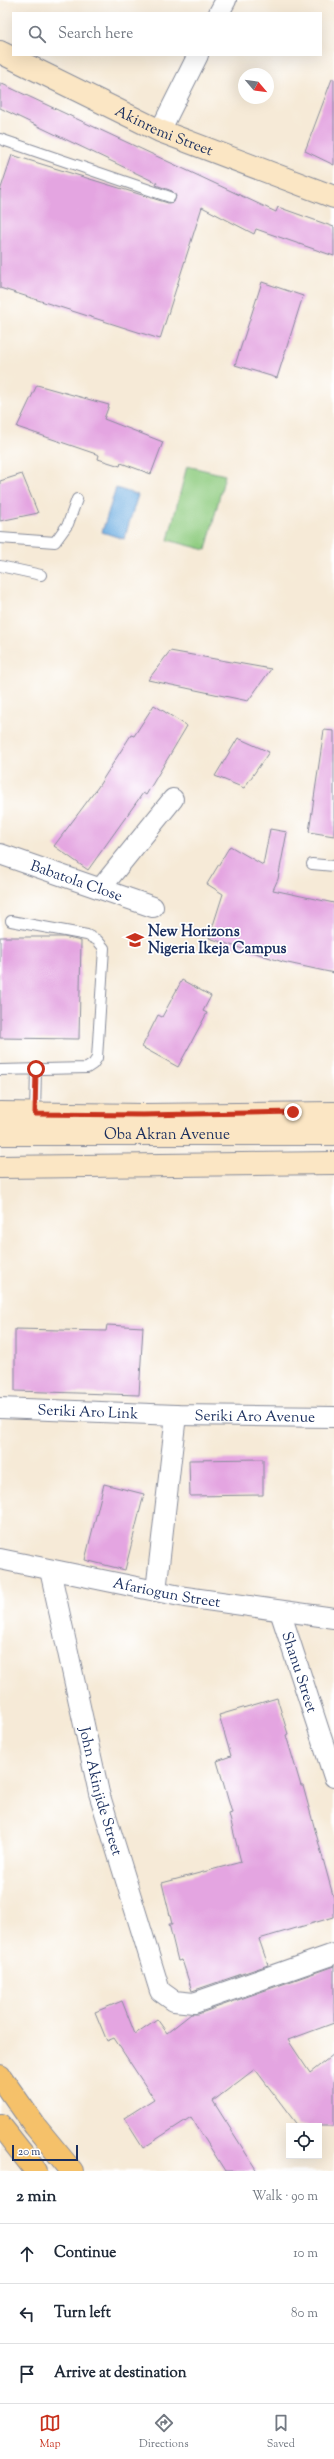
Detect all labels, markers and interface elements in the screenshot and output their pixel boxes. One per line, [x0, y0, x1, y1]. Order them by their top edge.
search box [12, 12, 322, 56]
icon: search [26, 23, 48, 45]
text: Search here [58, 24, 133, 45]
north arrow [238, 68, 274, 104]
street label: Akinremi Street [111, 101, 215, 162]
street label: Babatola Close [27, 856, 125, 908]
place label: New Horizons Nigeria Ikeja Campus [148, 922, 287, 960]
school or university icon: New Horizons Nigeria Ikeja Campus [125, 930, 145, 950]
route start [27, 1060, 45, 1078]
route end [284, 1103, 302, 1121]
street label: Oba Akran Avenue [104, 1125, 230, 1146]
street label: Seriki Aro Link [37, 1401, 139, 1425]
street label: Seriki Aro Avenue [194, 1406, 315, 1429]
street label: Afariogun Street [111, 1573, 222, 1614]
street label: Shanu Street [275, 1629, 321, 1716]
street label: John Akinjide Street [73, 1724, 127, 1859]
map controls [286, 2123, 322, 2159]
button: locate [286, 2123, 322, 2159]
scale bar [12, 2143, 78, 2162]
text: 20 m [18, 2144, 40, 2160]
text: 2 min [16, 2185, 57, 2209]
text: Walk · 90 m [252, 2188, 318, 2206]
icon: ahead [16, 2243, 38, 2265]
text: Continue [54, 2243, 116, 2264]
text: 10 m [293, 2245, 318, 2263]
icon: left [16, 2303, 38, 2325]
text: Turn left [54, 2303, 111, 2324]
text: 80 m [291, 2305, 318, 2323]
icon: arrive [16, 2363, 38, 2385]
text: Arrive at destination [54, 2363, 187, 2384]
tab: Map [39, 2412, 61, 2452]
tab: Directions [139, 2412, 189, 2452]
tab: Saved [267, 2412, 295, 2452]

